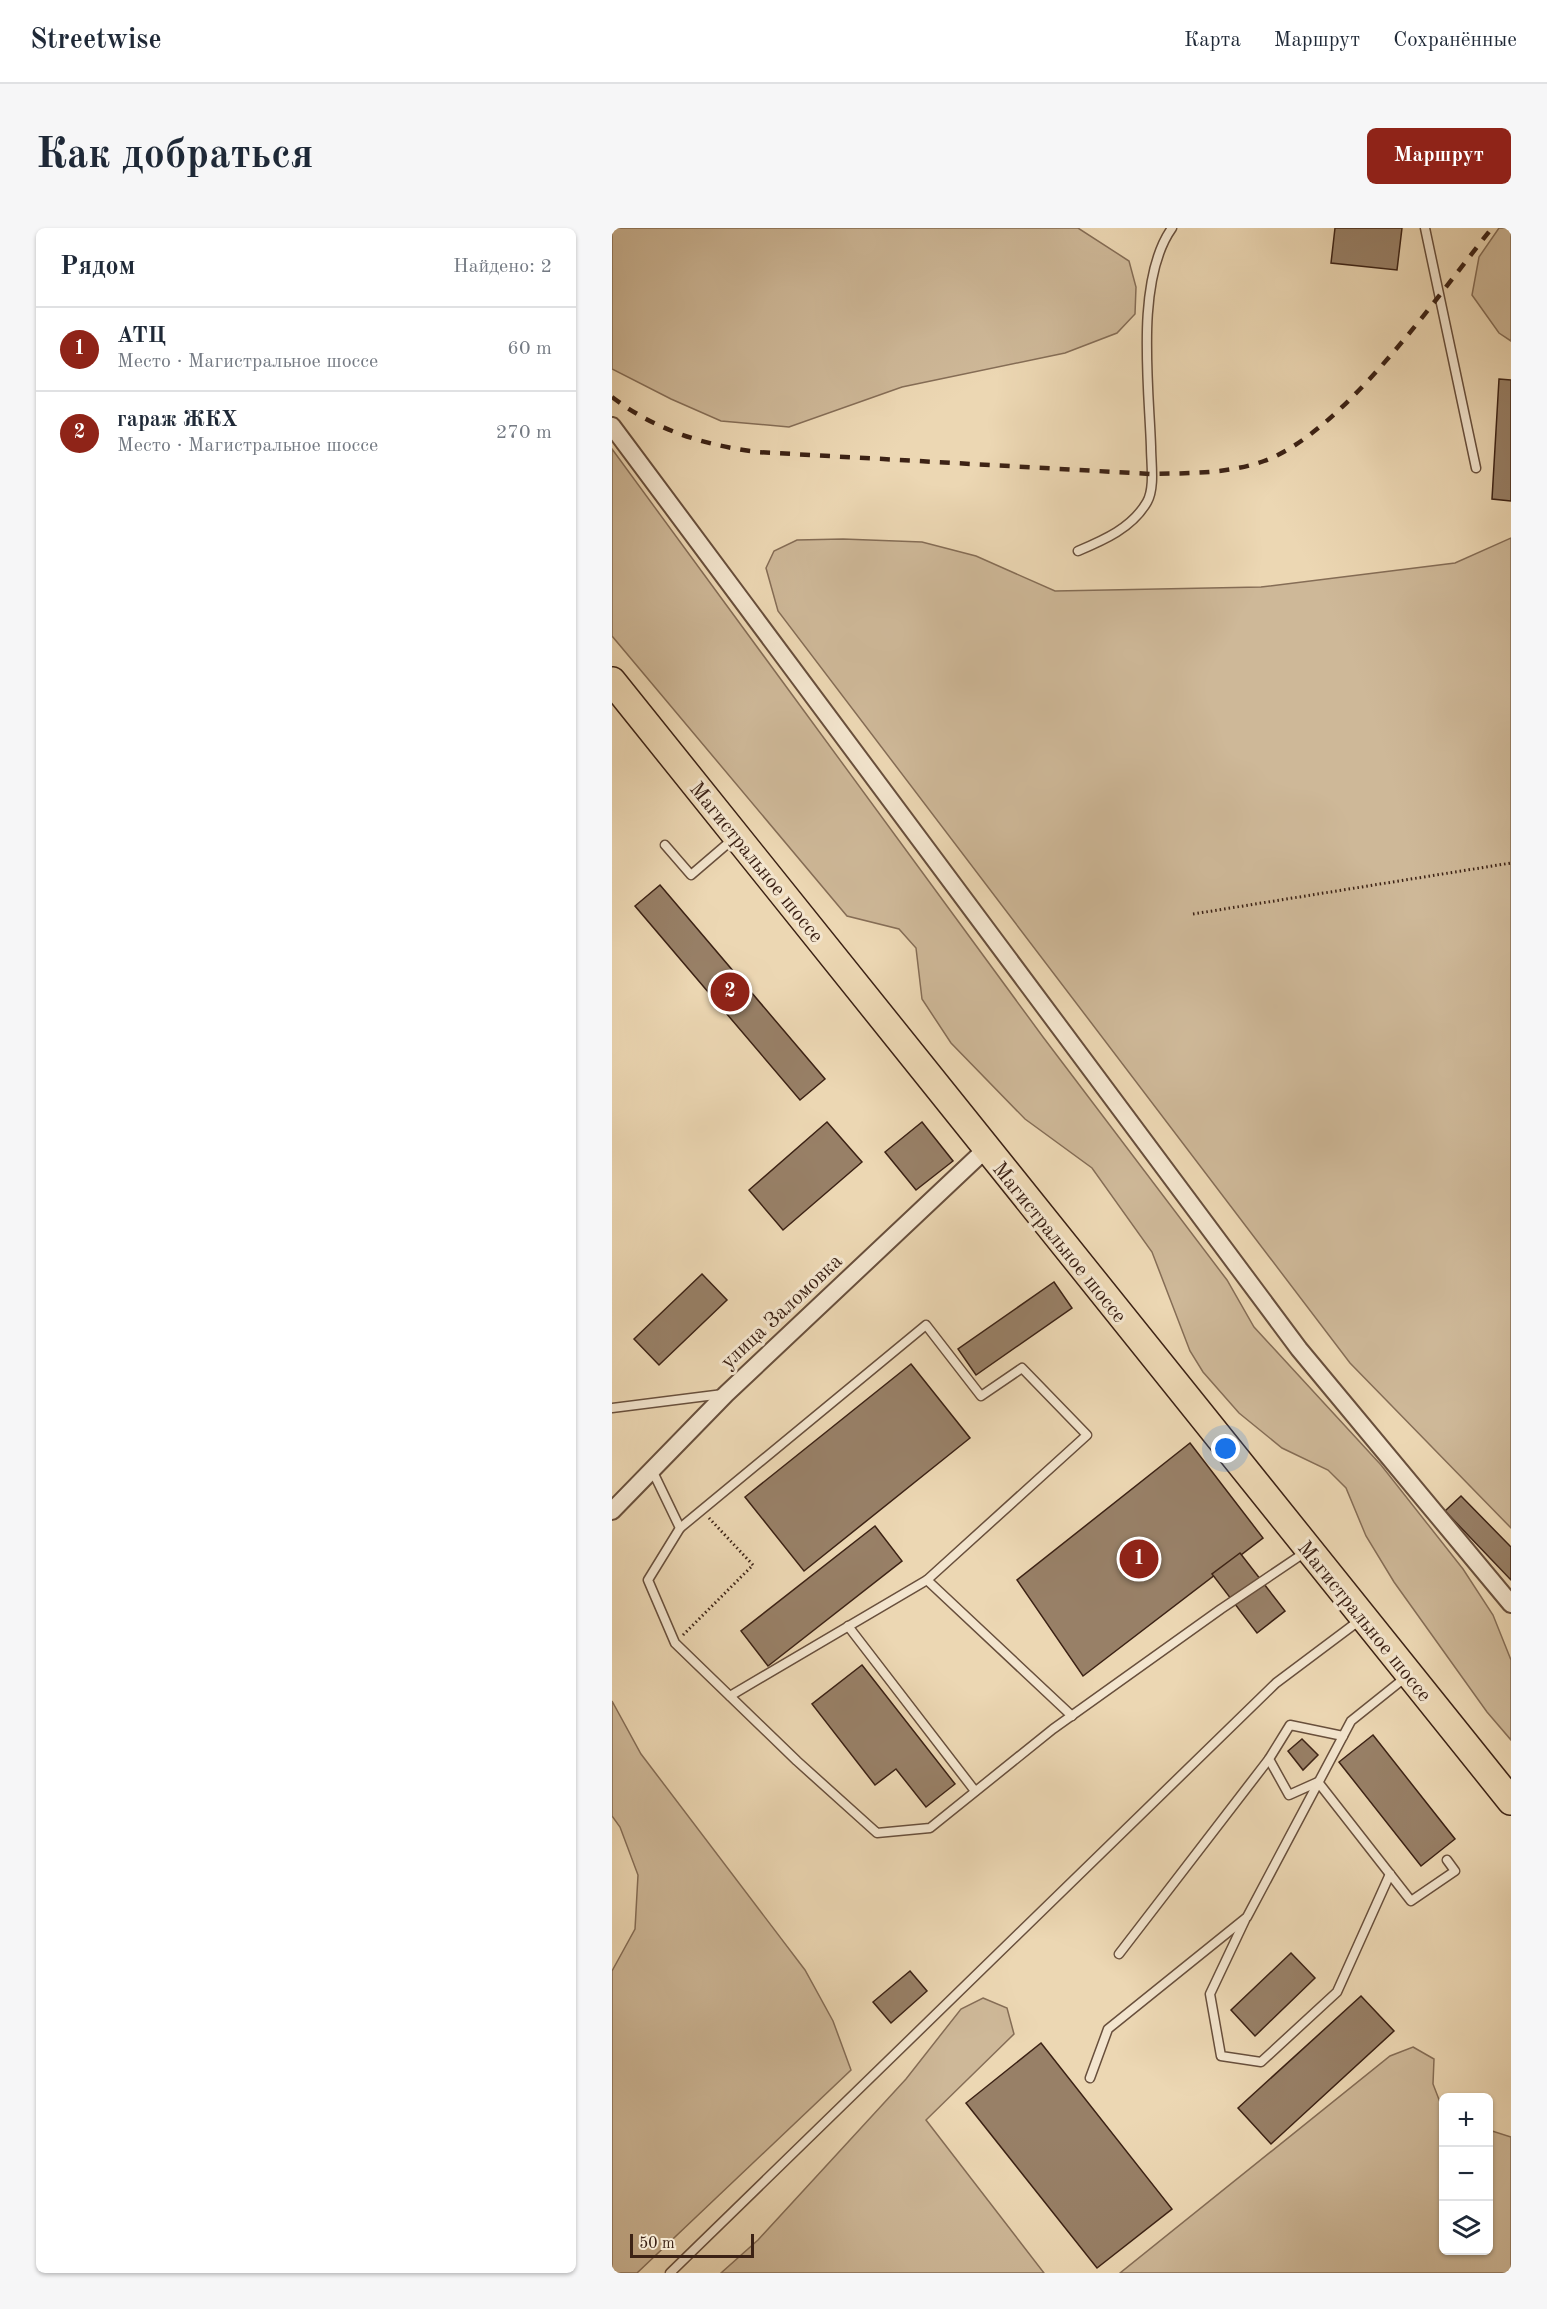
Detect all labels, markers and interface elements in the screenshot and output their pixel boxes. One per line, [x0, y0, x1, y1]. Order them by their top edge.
text: Streetwise [30, 27, 162, 55]
text: Карта [1184, 30, 1241, 51]
text: Маршрут [1274, 30, 1360, 51]
text: Сохранённые [1393, 30, 1517, 51]
button: Маршрут [1367, 128, 1511, 184]
text: Как добраться [36, 135, 313, 177]
text: Рядом [60, 254, 135, 280]
text: Найдено: 2 [453, 257, 552, 277]
text: АТЦ [117, 325, 166, 347]
text: 1 [74, 339, 85, 359]
text: 60 m [507, 339, 552, 359]
text: Место · Магистральное шоссе [117, 352, 378, 372]
text: гараж ЖКХ [117, 409, 237, 431]
text: 2 [74, 423, 85, 443]
text: 270 m [496, 423, 552, 443]
text: Место · Магистральное шоссе [117, 436, 378, 456]
street label: Магистральное шоссе [685, 779, 827, 947]
pin: 2 [710, 970, 750, 1014]
street label: Магистральное шоссе [988, 1159, 1130, 1327]
street label: улица Заломовка [717, 1251, 847, 1374]
your location [1211, 1434, 1240, 1463]
pin: 1 [1120, 1536, 1158, 1582]
street label: Магистральное шоссе [1293, 1538, 1435, 1706]
map controls [1439, 2093, 1493, 2255]
button: + [1439, 2093, 1493, 2147]
button: − [1439, 2147, 1493, 2201]
button: layers [1439, 2201, 1493, 2255]
scale bar [630, 2231, 754, 2258]
text: 50 m [639, 2236, 675, 2252]

